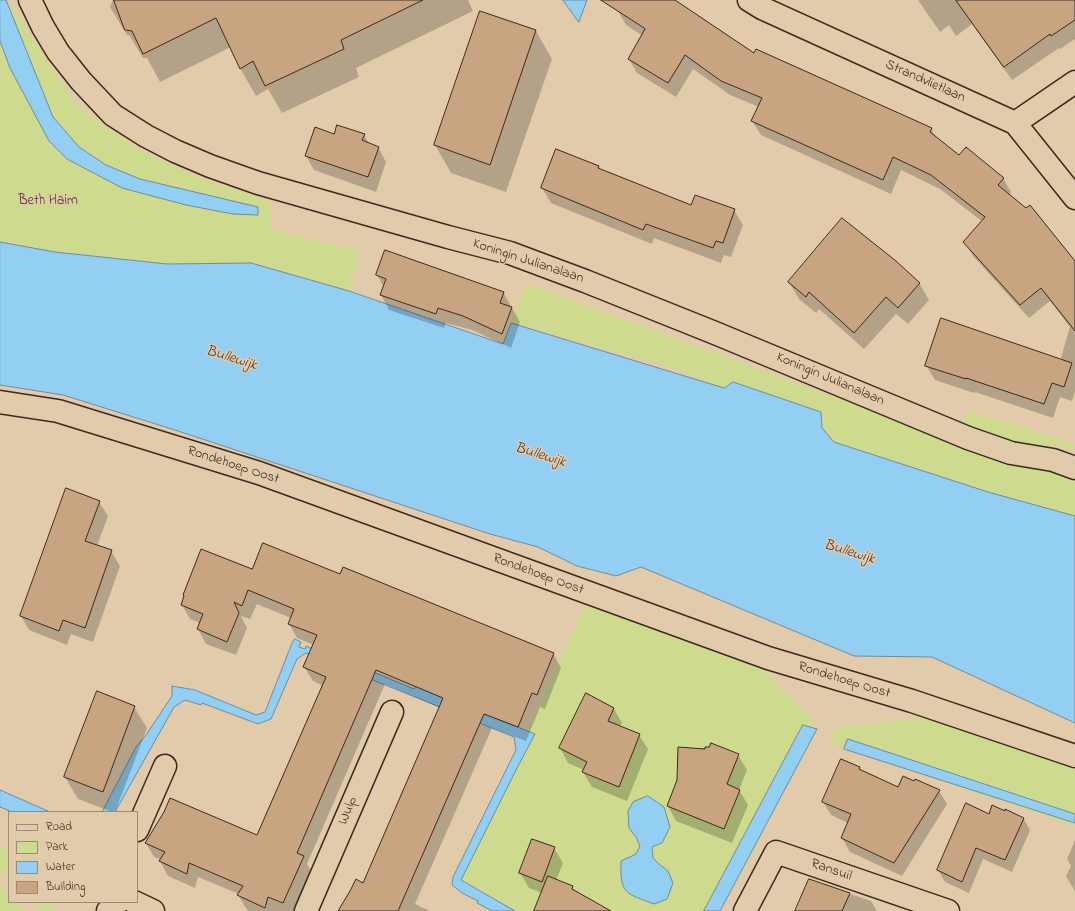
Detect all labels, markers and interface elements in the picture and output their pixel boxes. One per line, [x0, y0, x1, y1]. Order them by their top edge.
street label: Strandvlietlaan [882, 57, 968, 107]
park label: Beth Haim [18, 194, 78, 210]
street label: Koningin Julianalaan [470, 236, 586, 288]
water label: Bullewijk [203, 343, 259, 375]
street label: Koningin Julianalaan [773, 350, 887, 410]
water label: Bullewijk [512, 440, 568, 472]
street label: Rondehoep Oost [185, 443, 281, 489]
water label: Bullewijk [821, 537, 877, 569]
street label: Rondehoep Oost [490, 551, 586, 599]
street label: Rondehoep Oost [796, 659, 892, 703]
street label: Wulp [336, 794, 362, 828]
legend [8, 811, 138, 903]
text: Road [46, 818, 72, 836]
text: Park [46, 838, 68, 856]
street label: Ransuil [808, 856, 854, 886]
text: Water [46, 858, 75, 876]
text: Building [46, 878, 85, 896]

